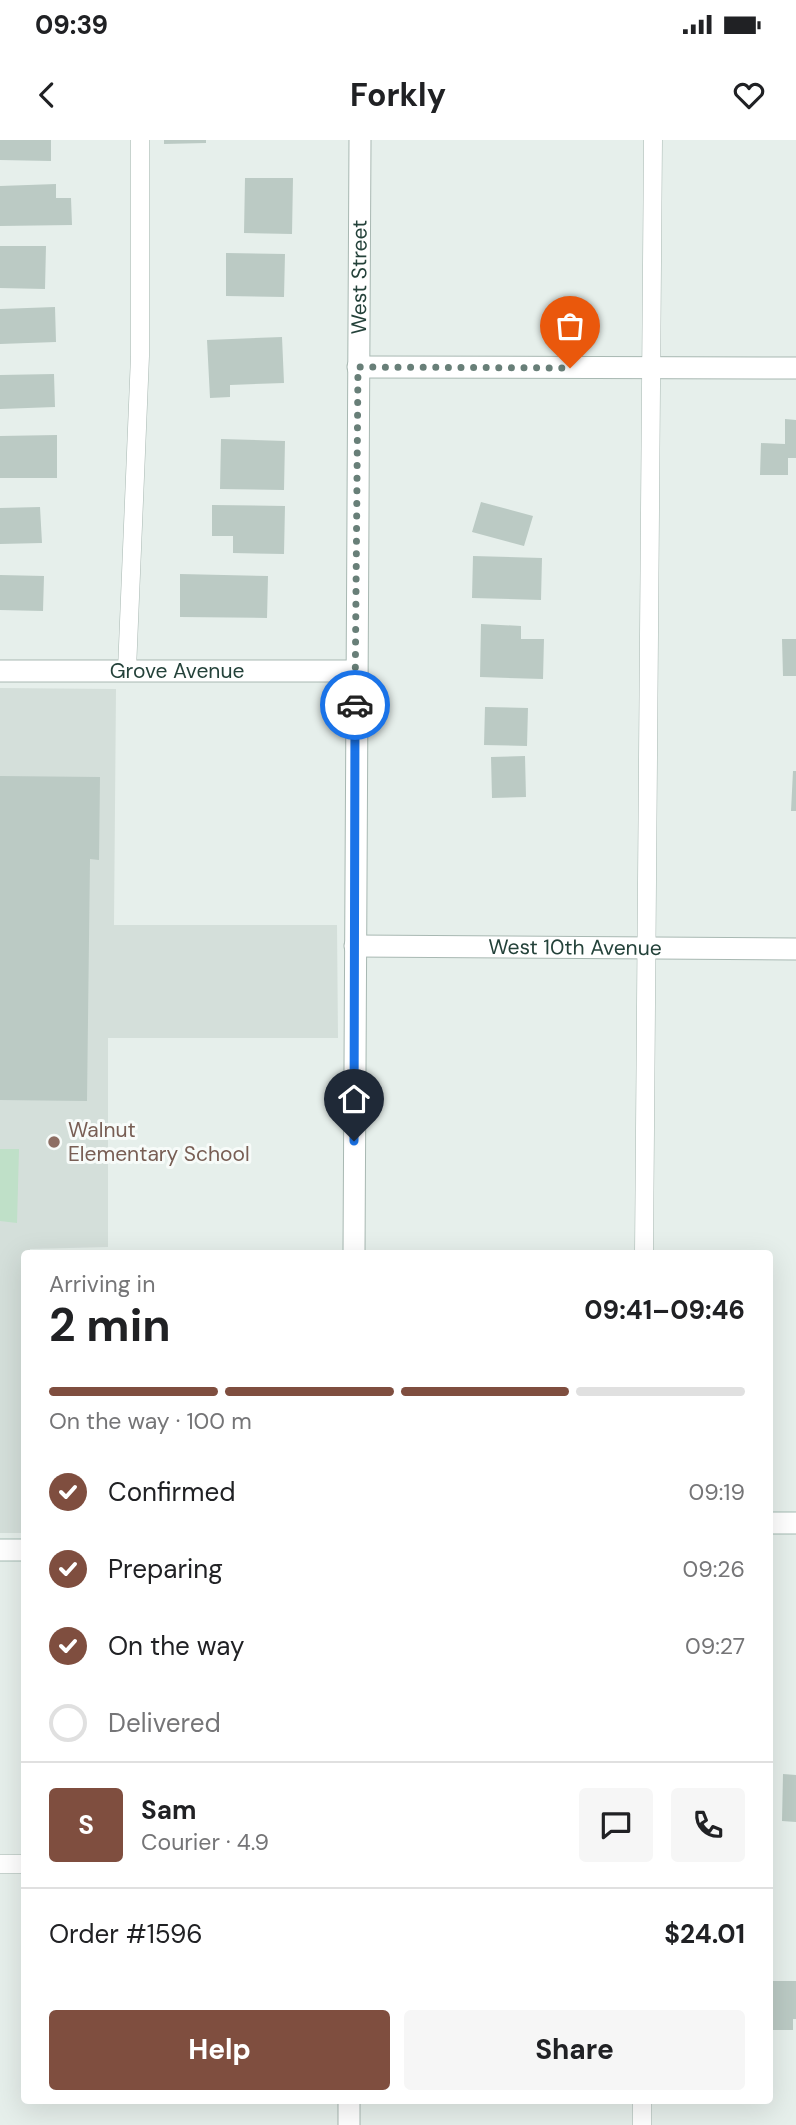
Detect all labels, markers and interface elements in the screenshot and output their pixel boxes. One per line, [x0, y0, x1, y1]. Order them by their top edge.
text: 09:39 [35, 8, 108, 42]
text: Forkly [350, 74, 446, 116]
icon: back [28, 76, 66, 114]
icon: heart [730, 76, 768, 114]
street label: West Street [345, 220, 374, 334]
pin [540, 296, 600, 368]
icon: bag [551, 307, 589, 345]
street label: Grove Avenue [110, 657, 244, 685]
courier [320, 670, 390, 740]
icon: car [336, 686, 374, 724]
street label: West 10th Avenue [488, 933, 662, 962]
pin [324, 1069, 384, 1141]
icon: home [335, 1080, 373, 1118]
place label: Walnut Elementary School [68, 1116, 250, 1168]
marker: Walnut Elementary School [46, 1134, 62, 1150]
text: Arriving in [49, 1269, 155, 1299]
text: 09:41–09:46 [584, 1293, 745, 1327]
text: 2 min [49, 1295, 171, 1355]
text: On the way · 100 m [49, 1406, 252, 1436]
icon: check [49, 1473, 87, 1511]
text: Confirmed [108, 1475, 235, 1509]
text: 09:19 [689, 1477, 745, 1507]
icon: check [49, 1550, 87, 1588]
text: Preparing [108, 1552, 223, 1586]
text: 09:26 [682, 1554, 745, 1584]
icon: check [49, 1627, 87, 1665]
text: On the way [108, 1629, 244, 1663]
text: 09:27 [685, 1631, 745, 1661]
text: Delivered [108, 1706, 221, 1740]
button: chat [579, 1788, 653, 1862]
button: phone [671, 1788, 745, 1862]
text: Sam [141, 1793, 196, 1827]
text: S [78, 1808, 94, 1842]
text: Courier · 4.9 [141, 1827, 269, 1857]
text: Order #1596 [49, 1917, 203, 1951]
text: $24.01 [664, 1917, 745, 1951]
button: Help [49, 2010, 390, 2090]
button: Share [404, 2010, 745, 2090]

